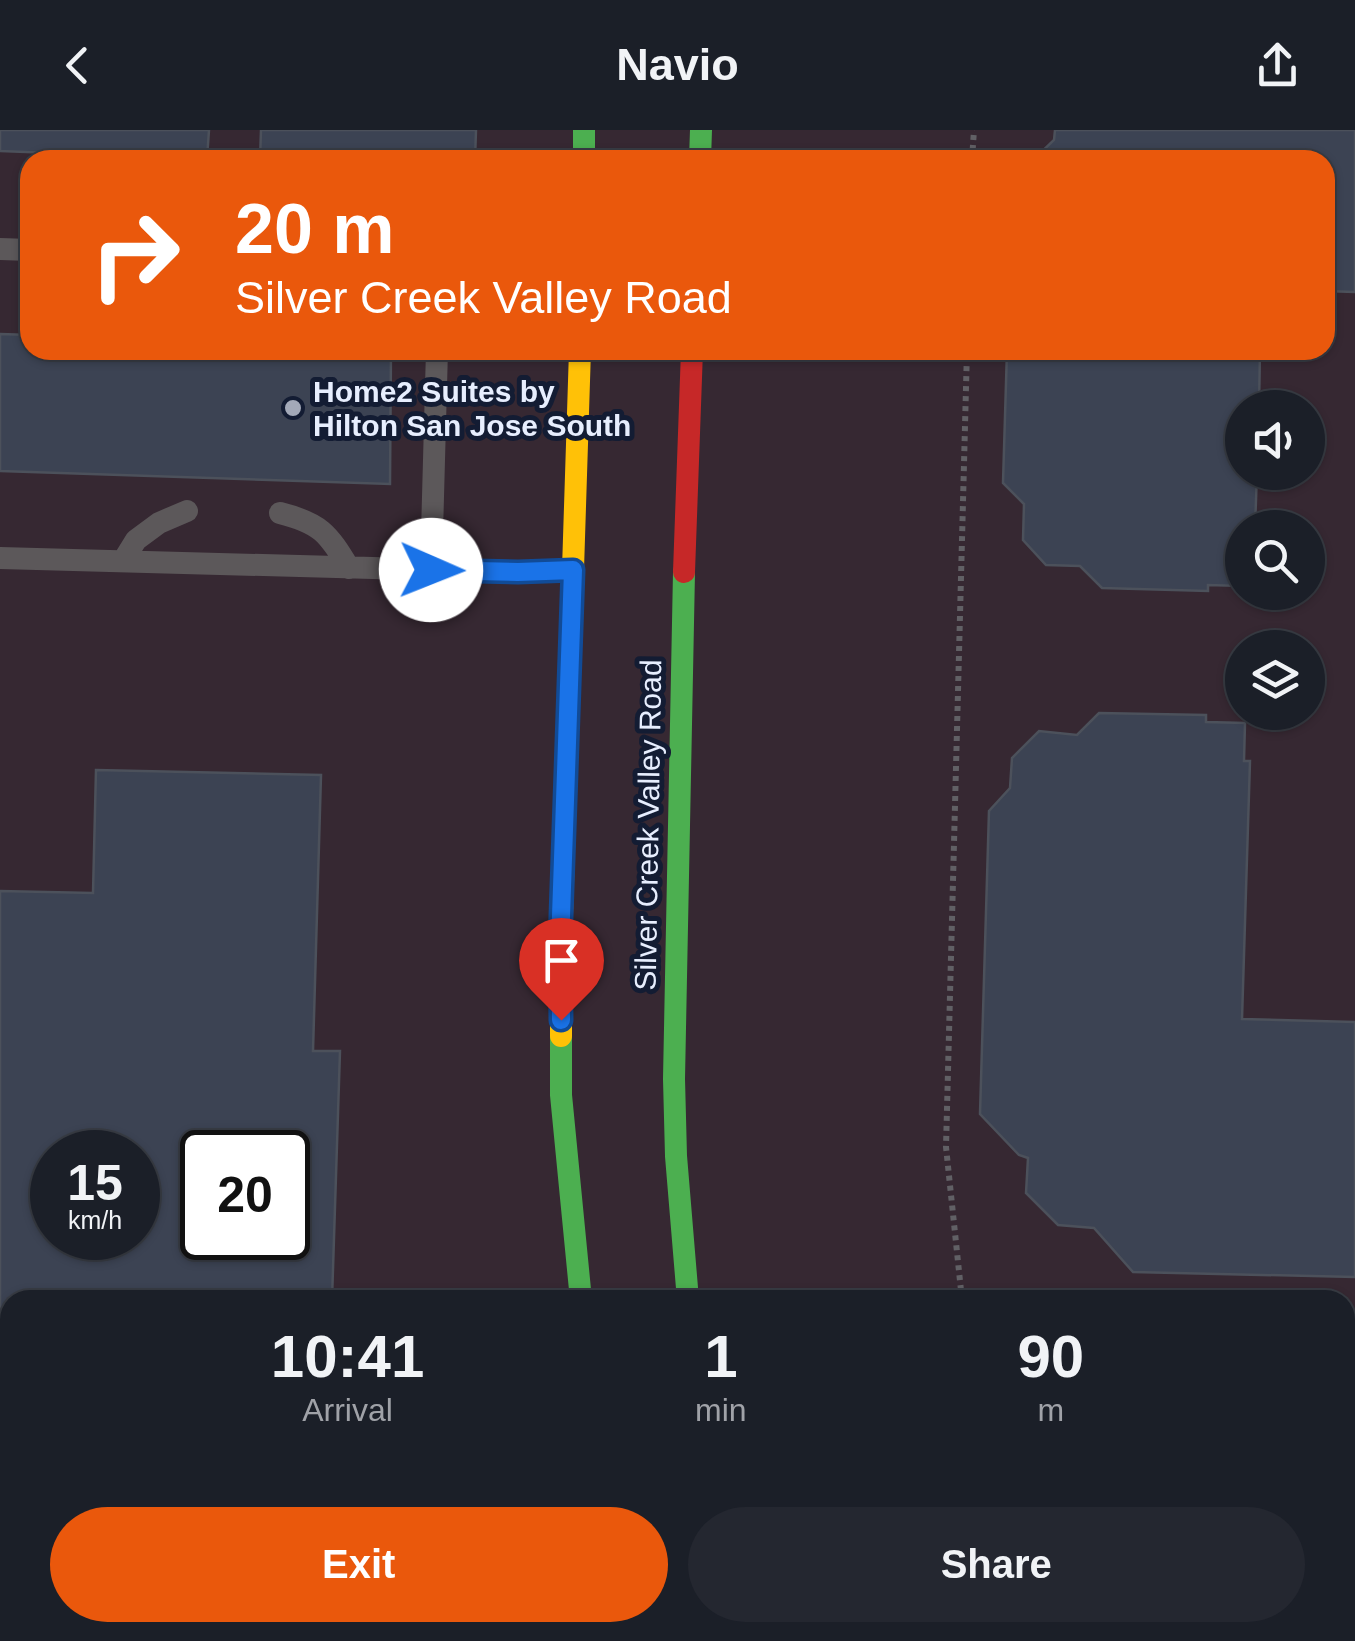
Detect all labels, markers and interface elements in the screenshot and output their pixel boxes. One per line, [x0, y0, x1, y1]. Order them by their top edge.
icon: back [50, 38, 105, 93]
icon: share [1250, 38, 1305, 93]
text: Navio [616, 39, 739, 90]
icon: right [70, 190, 200, 320]
text: 20 m [235, 190, 395, 268]
text: Silver Creek Valley Road [235, 272, 732, 323]
place label: Home2 Suites by Hilton San Jose South [313, 375, 631, 442]
map controls [1225, 390, 1325, 730]
button: sound [1225, 390, 1325, 490]
marker: Home2 Suites by Hilton San Jose South [282, 397, 304, 419]
button: search [1225, 510, 1325, 610]
position arrow [379, 518, 483, 622]
button: layers [1225, 630, 1325, 730]
street label: Silver Creek Valley Road [629, 659, 667, 991]
pin [519, 918, 604, 1021]
icon: arrive [534, 933, 589, 988]
speed limit sign: 20 [180, 1130, 310, 1260]
text: 15 [67, 1155, 123, 1211]
text: km/h [68, 1206, 122, 1234]
text: 10:41 [271, 1323, 424, 1390]
text: 1 [704, 1323, 738, 1390]
text: 90 [1017, 1323, 1084, 1390]
text: Arrival [302, 1392, 393, 1428]
text: min [695, 1392, 747, 1428]
text: m [1037, 1392, 1064, 1428]
button: Exit [50, 1507, 668, 1622]
button: Share [688, 1507, 1305, 1622]

